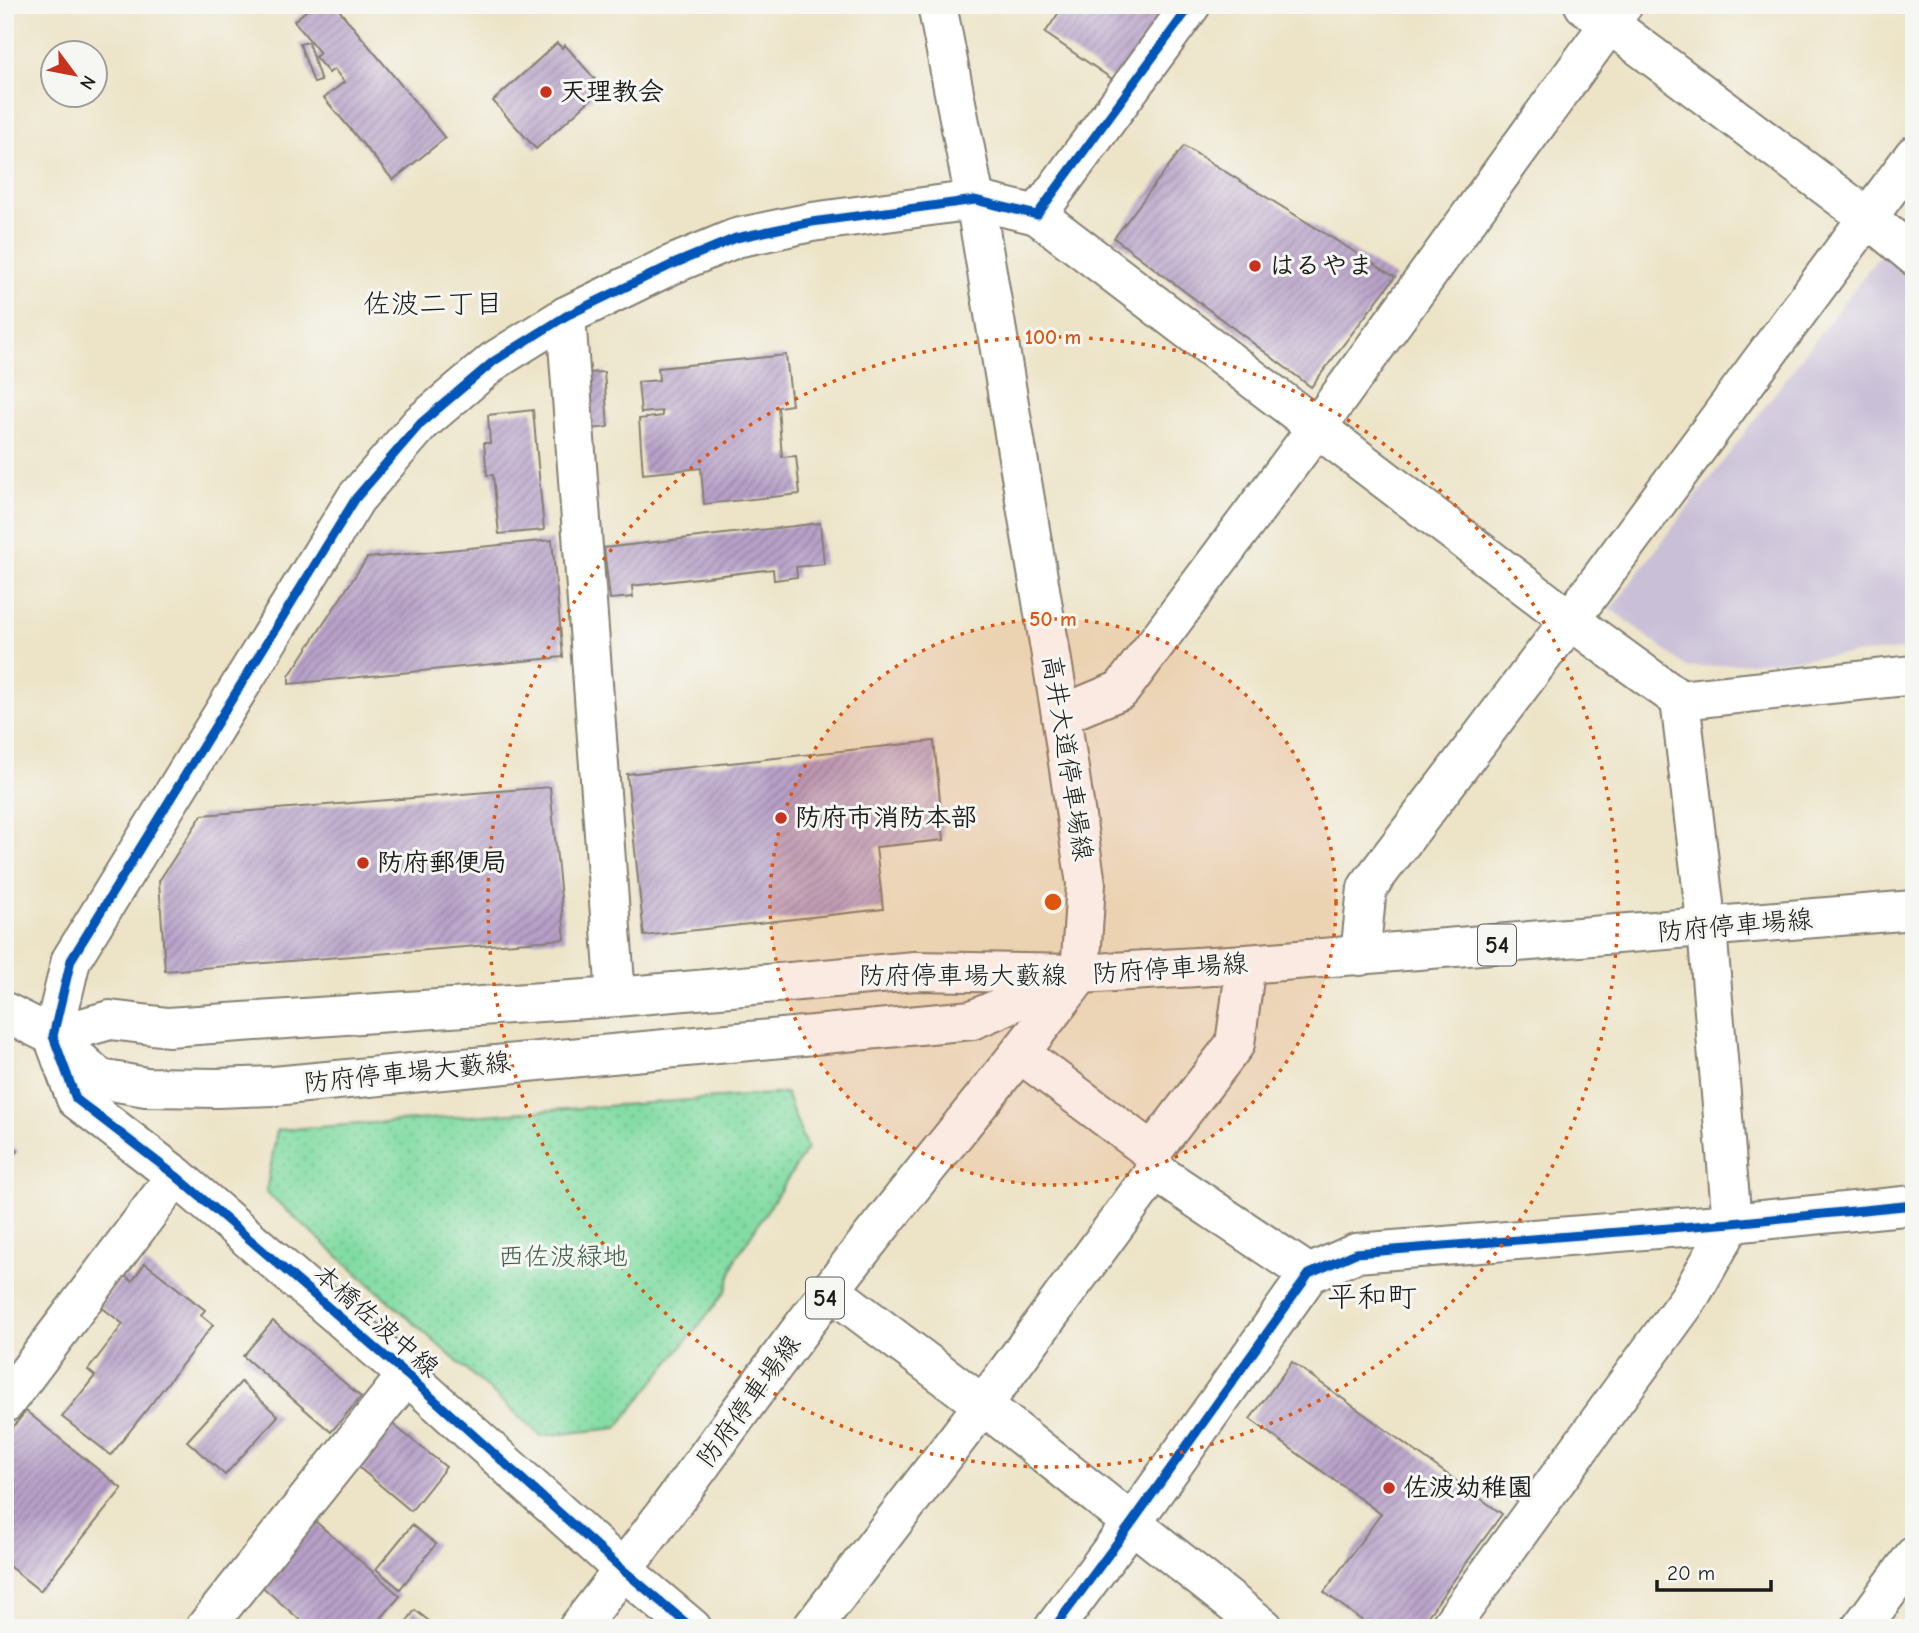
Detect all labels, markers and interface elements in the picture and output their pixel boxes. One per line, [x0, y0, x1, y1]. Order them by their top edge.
north arrow [38, 38, 108, 108]
text: N [75, 71, 100, 94]
place label: 天理教会 [560, 77, 664, 107]
marker: 天理教会 [538, 84, 554, 100]
place label: はるやま [1269, 251, 1374, 281]
marker: はるやま [1247, 258, 1263, 274]
district label: 佐波二丁目 [363, 288, 503, 320]
text: 100 m [1025, 325, 1081, 349]
text: 50 m [1029, 607, 1077, 631]
street label: 高井大道停車場線 [1036, 653, 1098, 863]
place label: 防府市消防本部 [795, 803, 977, 833]
marker: 防府市消防本部 [773, 810, 789, 826]
place label: 防府郵便局 [377, 848, 507, 878]
marker: 防府郵便局 [355, 855, 371, 871]
centre of rings [1041, 890, 1065, 914]
street label: 防府停車場線 [1656, 904, 1814, 948]
road number: 54 [1478, 925, 1516, 965]
street label: 防府停車場線 [1091, 949, 1249, 989]
street label: 防府停車場大藪線 [859, 961, 1067, 991]
street label: 防府停車場大藪線 [302, 1047, 512, 1099]
park label: 西佐波緑地 [498, 1242, 628, 1272]
street label: 本橋佐波中線 [307, 1259, 445, 1383]
road number: 54 [806, 1278, 844, 1318]
district label: 平和町 [1327, 1280, 1417, 1315]
street label: 防府停車場線 [691, 1329, 807, 1473]
place label: 佐波幼稚園 [1403, 1473, 1533, 1503]
marker: 佐波幼稚園 [1381, 1480, 1397, 1496]
scale bar [1657, 1549, 1770, 1593]
text: 20 m [1667, 1561, 1715, 1585]

